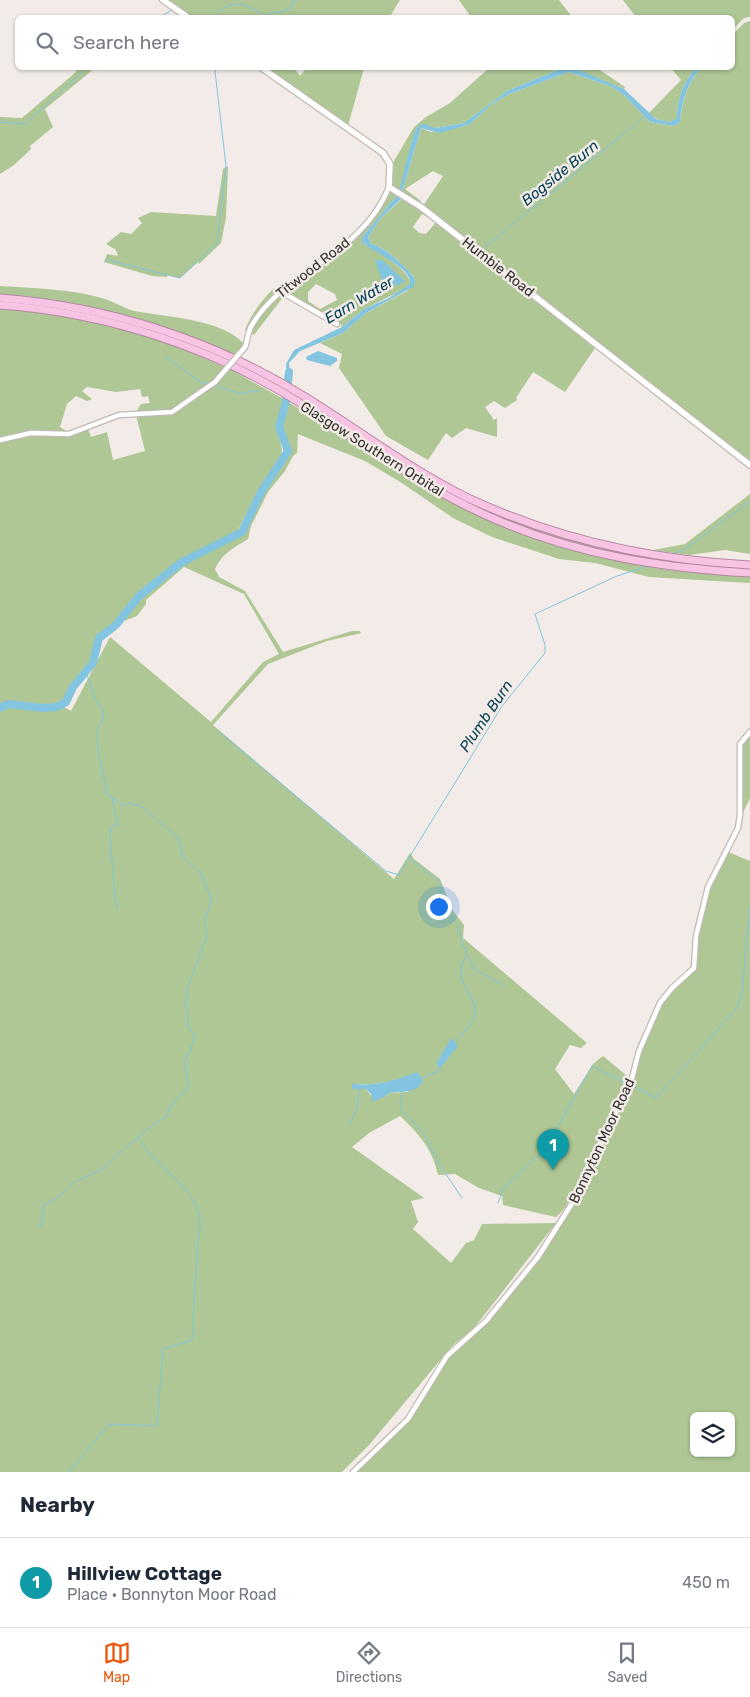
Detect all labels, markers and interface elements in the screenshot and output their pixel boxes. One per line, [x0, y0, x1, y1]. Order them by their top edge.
search box [15, 15, 735, 70]
icon: search [33, 29, 61, 57]
text: Search here [73, 31, 180, 54]
water label: Bogside Burn [518, 136, 602, 210]
street label: Titwood Road [273, 234, 353, 302]
street label: Humbie Road [458, 234, 538, 300]
water label: Earn Water [321, 272, 398, 328]
street label: Glasgow Southern Orbital [297, 398, 447, 500]
water label: Plumb Burn [456, 677, 516, 755]
your location [426, 894, 452, 920]
street label: Bonnyton Moor Road [566, 1076, 638, 1206]
pin: 1 [537, 1129, 569, 1170]
map controls [690, 1412, 735, 1457]
button: layers [690, 1412, 735, 1457]
text: Nearby [20, 1492, 95, 1517]
text: Hillview Cottage [67, 1562, 222, 1585]
text: 1 [32, 1573, 40, 1592]
text: 450 m [682, 1573, 730, 1592]
text: Place · Bonnyton Moor Road [67, 1585, 276, 1604]
tab: Map [103, 1639, 131, 1686]
tab: Directions [336, 1639, 402, 1686]
tab: Saved [607, 1639, 647, 1686]

